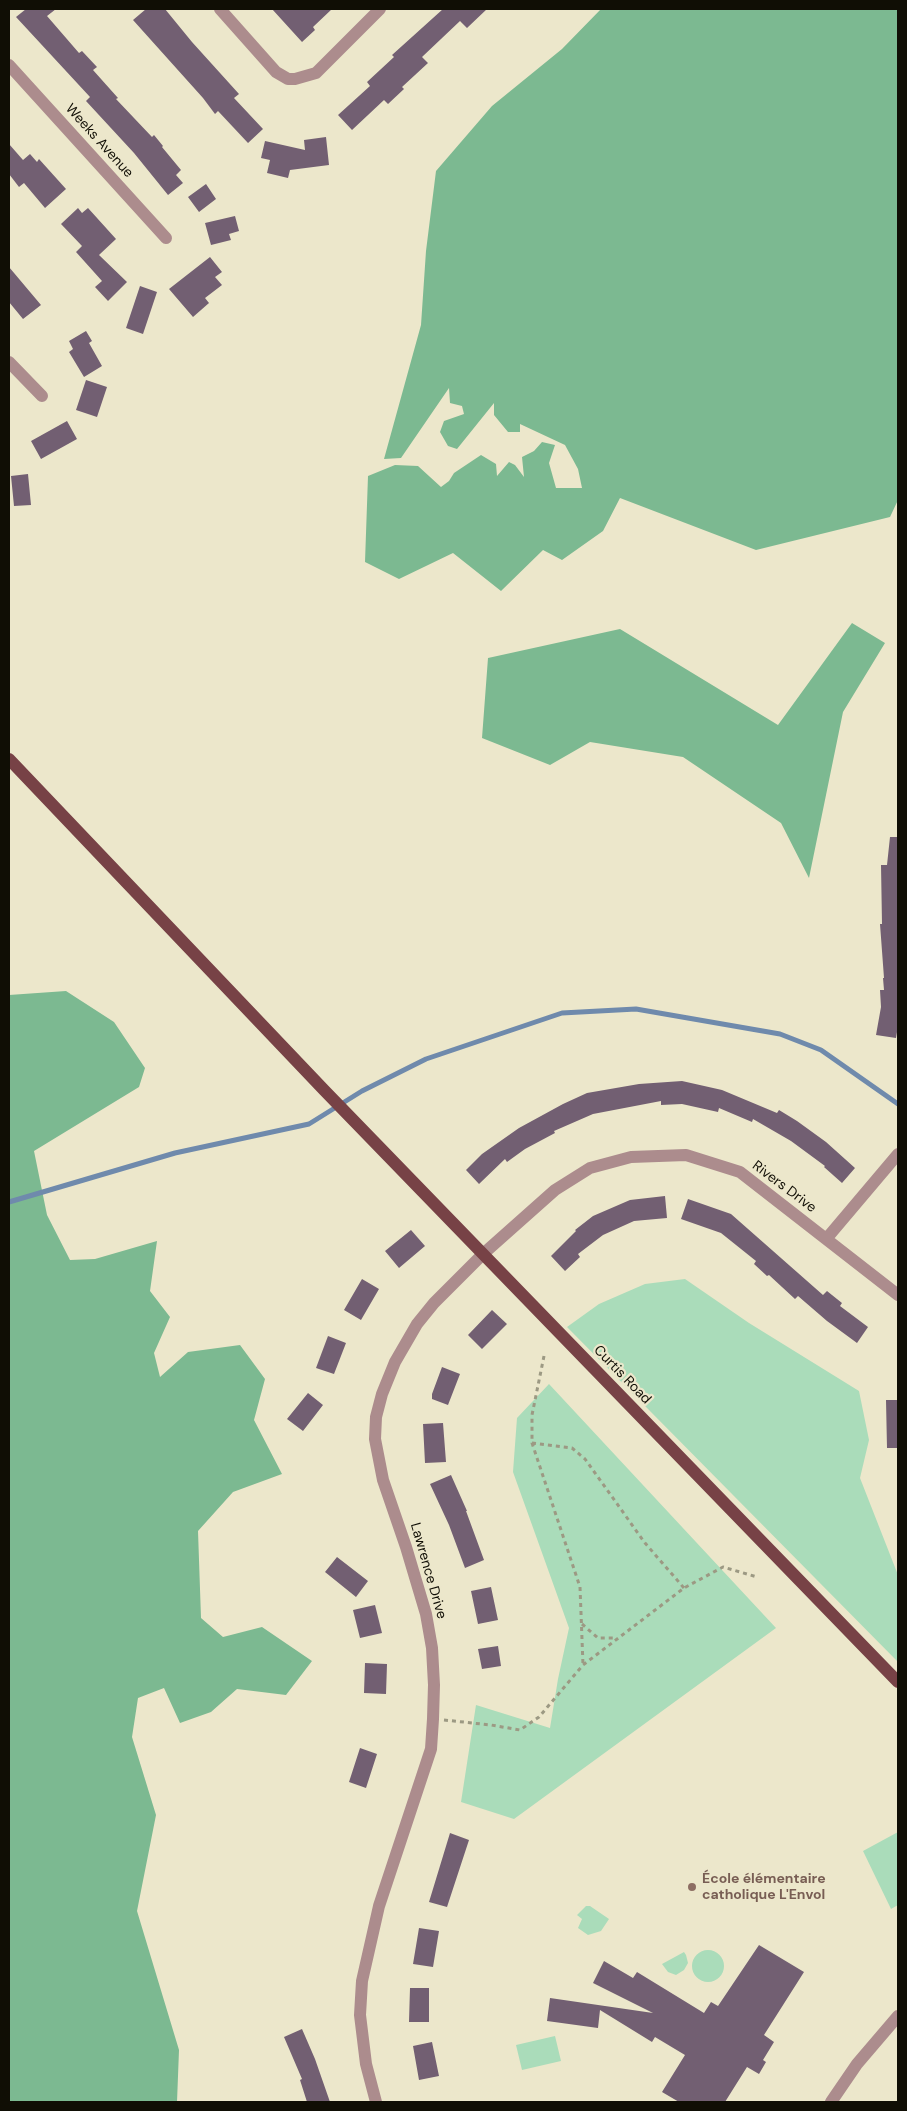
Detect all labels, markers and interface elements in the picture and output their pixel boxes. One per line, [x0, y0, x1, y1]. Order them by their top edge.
street label: Weeks Avenue [61, 101, 137, 181]
street label: Rivers Drive [749, 1158, 819, 1216]
street label: Curtis Road [590, 1342, 654, 1408]
street label: Lawrence Drive [406, 1521, 450, 1621]
place label: École élémentaire catholique L'Envol [702, 1871, 826, 1904]
marker: École élémentaire catholique L'Envol [686, 1881, 698, 1893]

